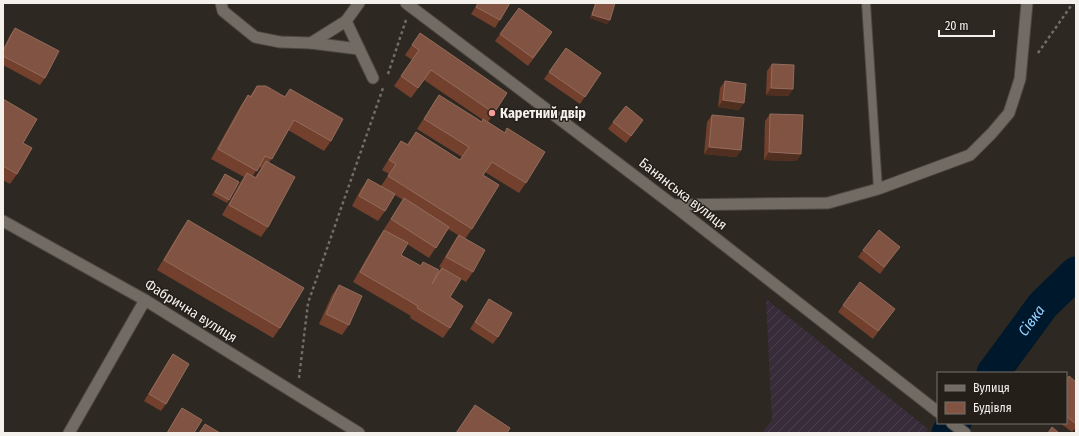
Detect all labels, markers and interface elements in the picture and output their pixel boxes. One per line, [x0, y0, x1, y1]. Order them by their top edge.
scale bar [939, 12, 994, 38]
text: 20 m [945, 19, 969, 33]
place label: Каретний двір [500, 105, 586, 122]
marker: Каретний двір [487, 108, 497, 118]
street label: Банянська вулиця [636, 154, 730, 234]
street label: Фабрична вулиця [142, 276, 240, 346]
water label: Сівка [1014, 302, 1049, 339]
legend [937, 372, 1067, 424]
text: Вулиця [973, 381, 1010, 395]
text: Будівля [973, 401, 1012, 415]

